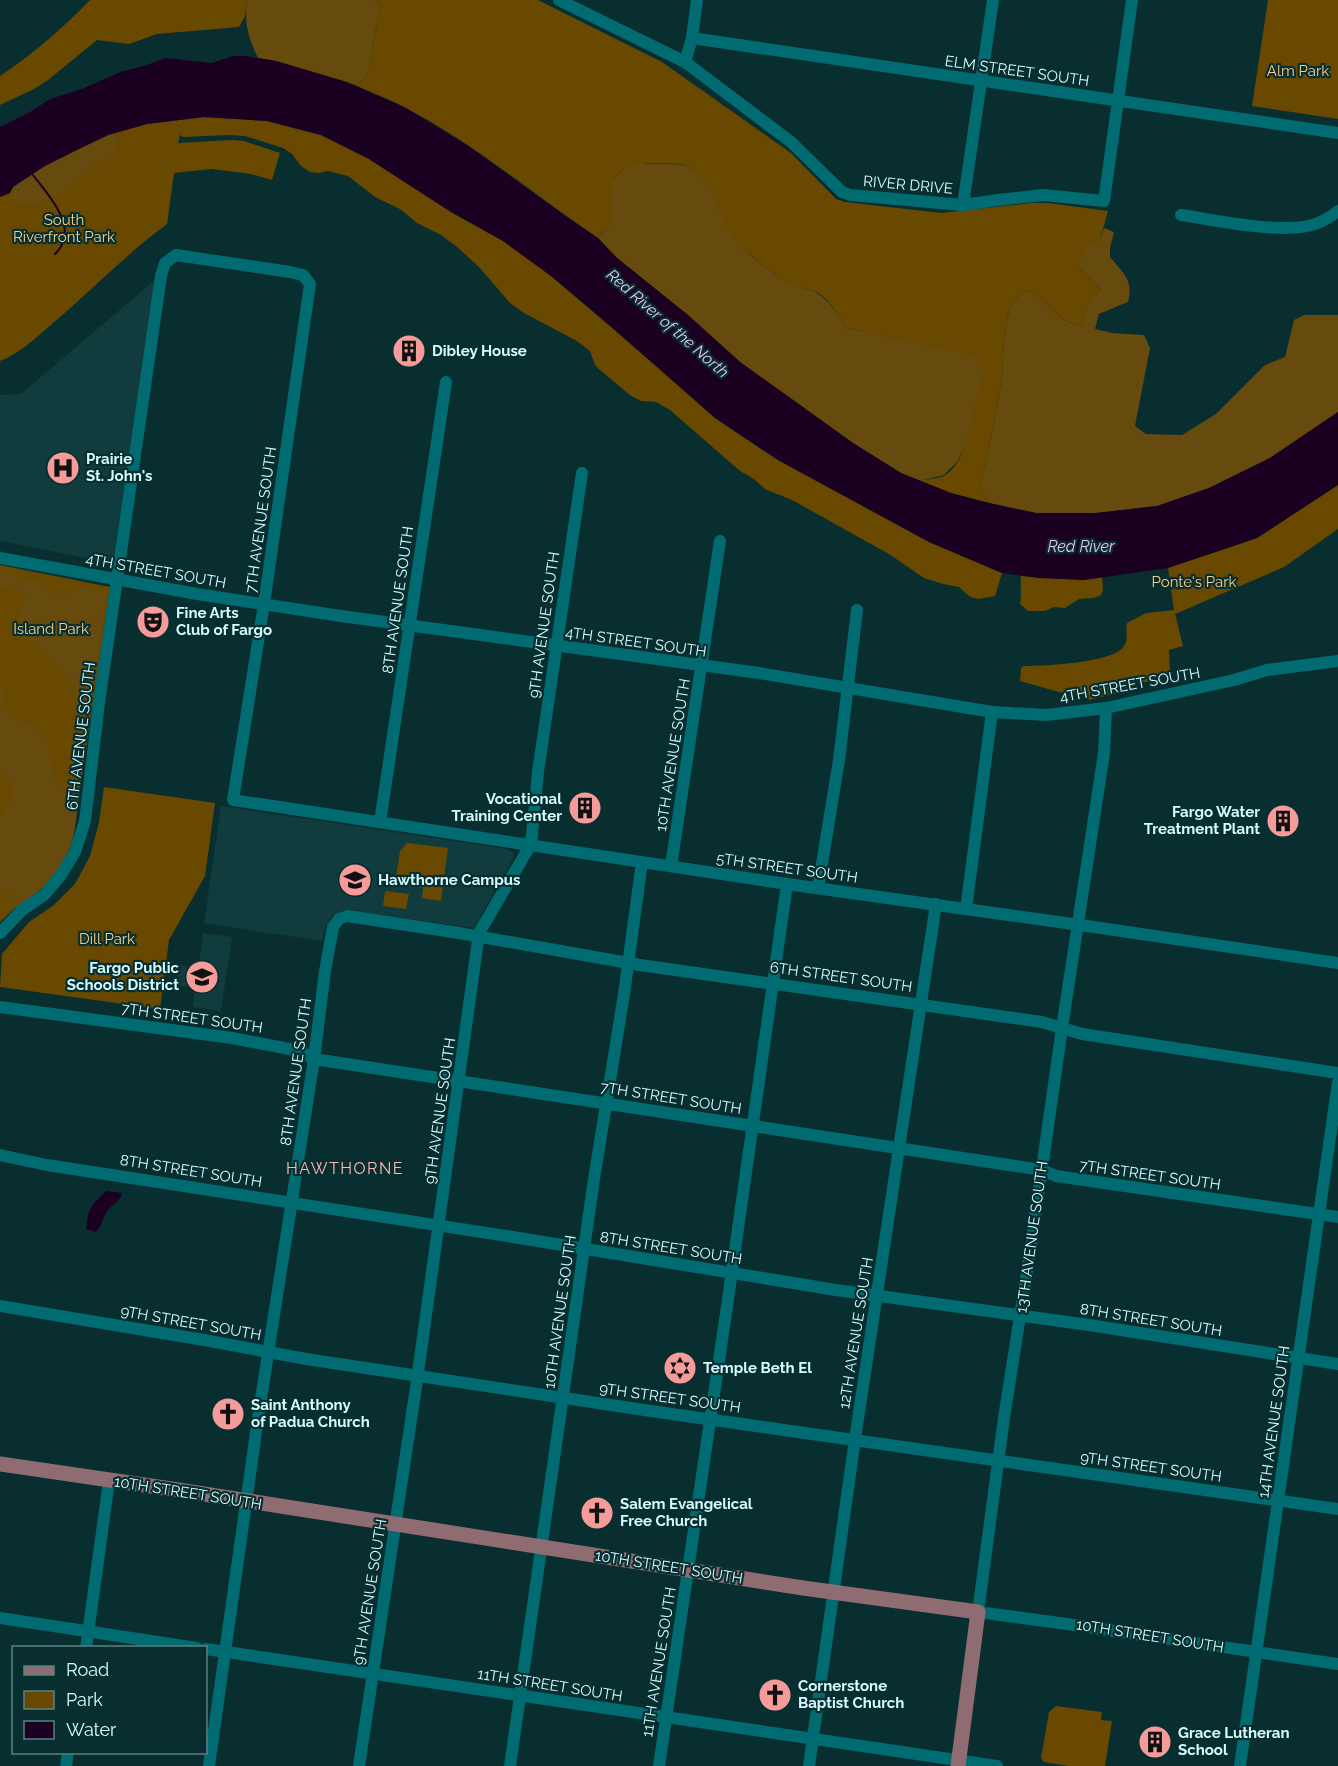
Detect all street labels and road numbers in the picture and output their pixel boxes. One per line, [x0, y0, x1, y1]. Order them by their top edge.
street label: ELM STREET SOUTH [944, 52, 1090, 90]
street label: RIVER DRIVE [862, 172, 954, 198]
street label: 7TH AVENUE SOUTH [242, 446, 280, 594]
street label: 8TH AVENUE SOUTH [379, 525, 417, 675]
street label: 4TH STREET SOUTH [84, 550, 228, 592]
street label: 9TH AVENUE SOUTH [525, 551, 563, 699]
street label: 4TH STREET SOUTH [564, 623, 708, 661]
street label: 6TH AVENUE SOUTH [63, 661, 99, 811]
street label: 4TH STREET SOUTH [1058, 664, 1202, 706]
street label: 10TH AVENUE SOUTH [652, 677, 694, 833]
street label: 5TH STREET SOUTH [715, 849, 859, 887]
street label: 6TH STREET SOUTH [769, 958, 913, 996]
street label: 8TH AVENUE SOUTH [277, 997, 315, 1147]
street label: 7TH STREET SOUTH [120, 999, 264, 1037]
street label: 9TH AVENUE SOUTH [421, 1037, 459, 1185]
street label: 7TH STREET SOUTH [599, 1078, 743, 1118]
street label: 8TH STREET SOUTH [119, 1151, 263, 1191]
street label: 7TH STREET SOUTH [1078, 1156, 1222, 1194]
street label: 13TH AVENUE SOUTH [1012, 1160, 1052, 1314]
street label: 8TH STREET SOUTH [599, 1228, 743, 1268]
street label: 10TH AVENUE SOUTH [540, 1234, 580, 1390]
street label: 12TH AVENUE SOUTH [835, 1256, 877, 1410]
street label: 8TH STREET SOUTH [1079, 1300, 1223, 1340]
street label: 9TH STREET SOUTH [119, 1302, 263, 1344]
street label: 14TH AVENUE SOUTH [1254, 1345, 1294, 1499]
street label: 9TH STREET SOUTH [598, 1379, 742, 1417]
street label: 9TH STREET SOUTH [1079, 1448, 1223, 1486]
street label: 10TH STREET SOUTH [113, 1472, 263, 1514]
street label: 9TH AVENUE SOUTH [350, 1518, 390, 1666]
street label: 10TH STREET SOUTH [594, 1546, 744, 1588]
street label: 11TH AVENUE SOUTH [638, 1586, 680, 1738]
street label: 10TH STREET SOUTH [1075, 1615, 1225, 1657]
street label: 11TH STREET SOUTH [476, 1665, 624, 1705]

